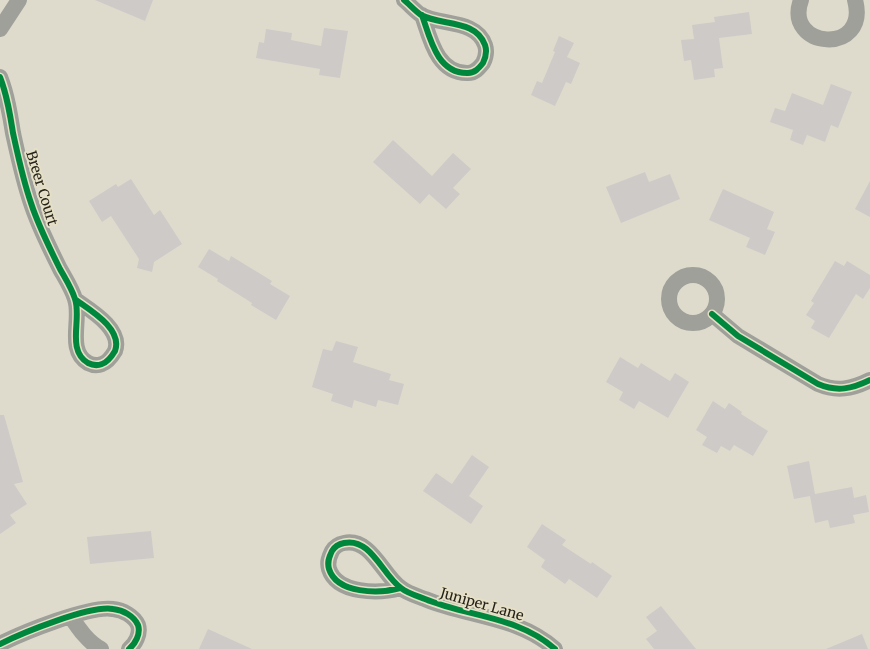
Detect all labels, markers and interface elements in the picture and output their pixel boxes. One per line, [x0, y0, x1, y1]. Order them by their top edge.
street label: Breer Court [22, 148, 62, 228]
street label: Juniper Lane [437, 583, 526, 625]

